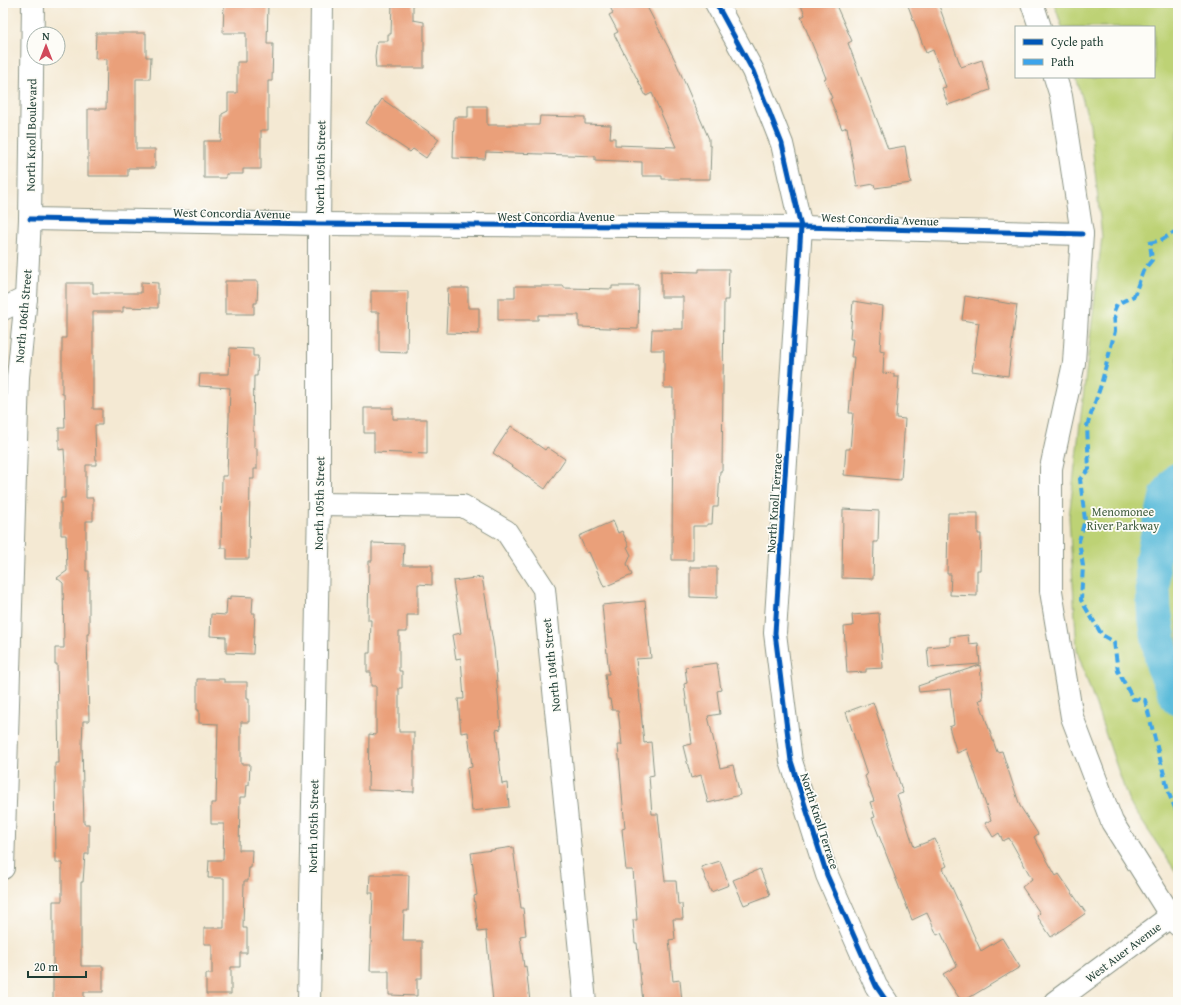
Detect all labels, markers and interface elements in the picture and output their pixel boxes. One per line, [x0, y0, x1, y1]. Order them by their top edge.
north arrow [26, 26, 66, 66]
legend [1015, 26, 1155, 78]
text: N [42, 28, 50, 44]
text: Cycle path [1051, 33, 1104, 50]
text: Path [1051, 53, 1074, 70]
street label: North Knoll Boulevard [22, 78, 40, 192]
street label: North 105th Street [311, 119, 329, 214]
street label: West Concordia Avenue [173, 203, 291, 223]
street label: West Concordia Avenue [497, 208, 615, 225]
street label: West Concordia Avenue [821, 208, 939, 230]
street label: North 106th Street [10, 268, 36, 363]
street label: North Knoll Terrace [762, 452, 786, 554]
street label: North 105th Street [310, 455, 328, 550]
park label: Menomonee River Parkway [1087, 503, 1159, 534]
street label: North 104th Street [538, 617, 564, 713]
street label: North Knoll Terrace [796, 771, 844, 872]
street label: North 105th Street [304, 778, 322, 873]
street label: West Auer Avenue [1082, 918, 1165, 986]
scale bar [28, 953, 86, 979]
text: 20 m [34, 958, 58, 975]

